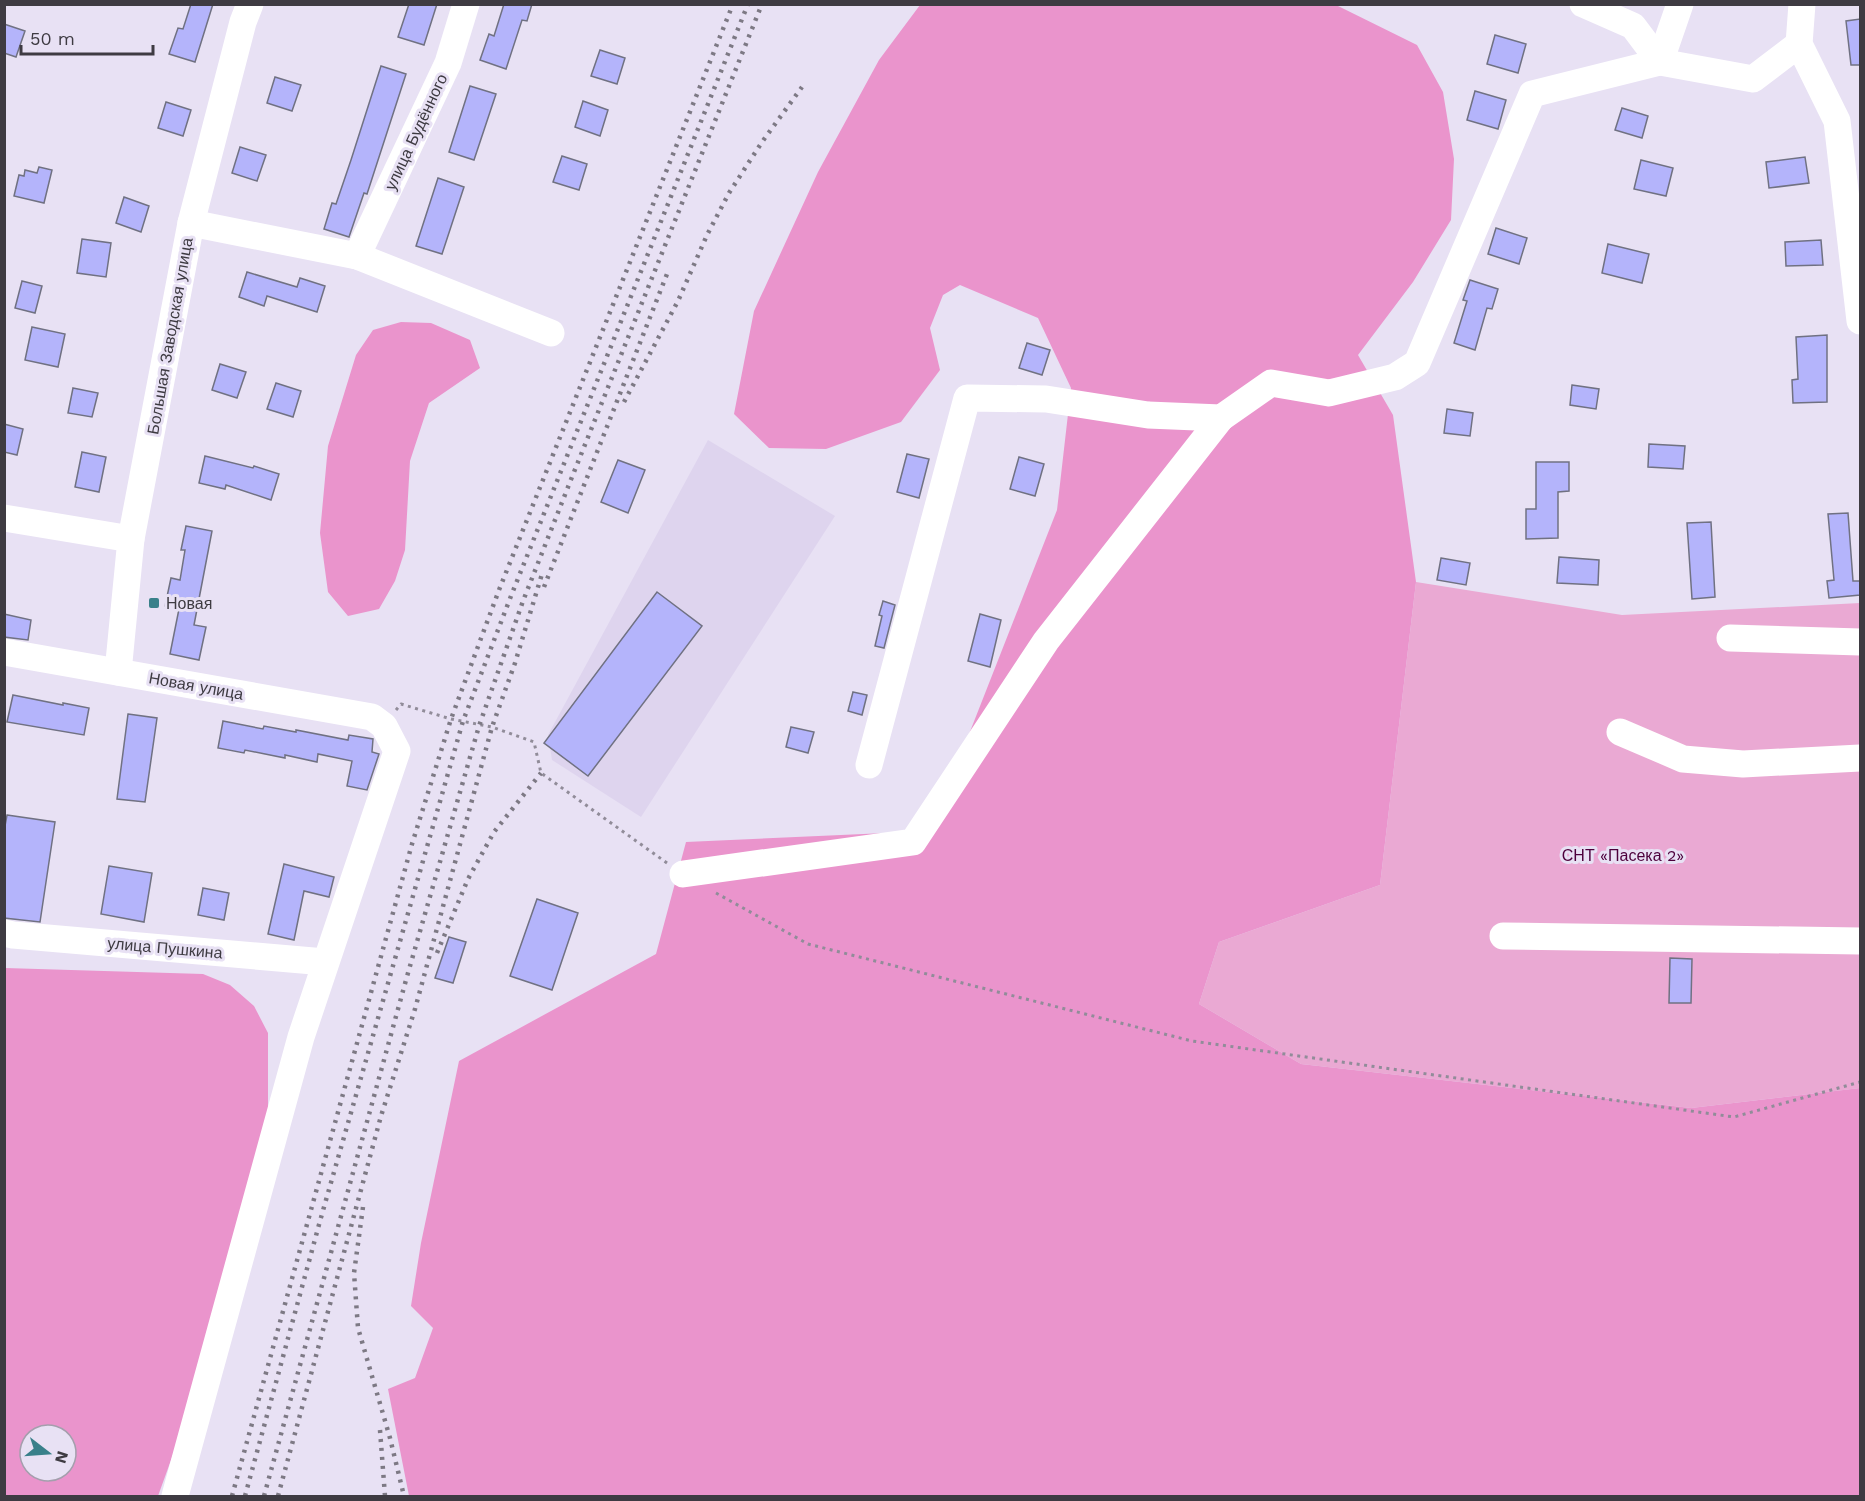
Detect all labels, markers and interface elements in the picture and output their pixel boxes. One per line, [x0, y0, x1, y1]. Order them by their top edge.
scale bar [21, 18, 153, 56]
text: 50 m [30, 28, 75, 49]
street label: улица Будённого [381, 71, 451, 193]
street label: Большая Заводская улица [143, 236, 197, 436]
place label: Новая [166, 594, 212, 613]
marker: Новая [147, 596, 161, 610]
street label: Новая улица [147, 668, 245, 704]
park label: СНТ «Пасека 2» [1562, 846, 1684, 865]
street label: улица Пушкина [107, 934, 223, 963]
north arrow [18, 1423, 78, 1483]
text: N [51, 1449, 73, 1466]

